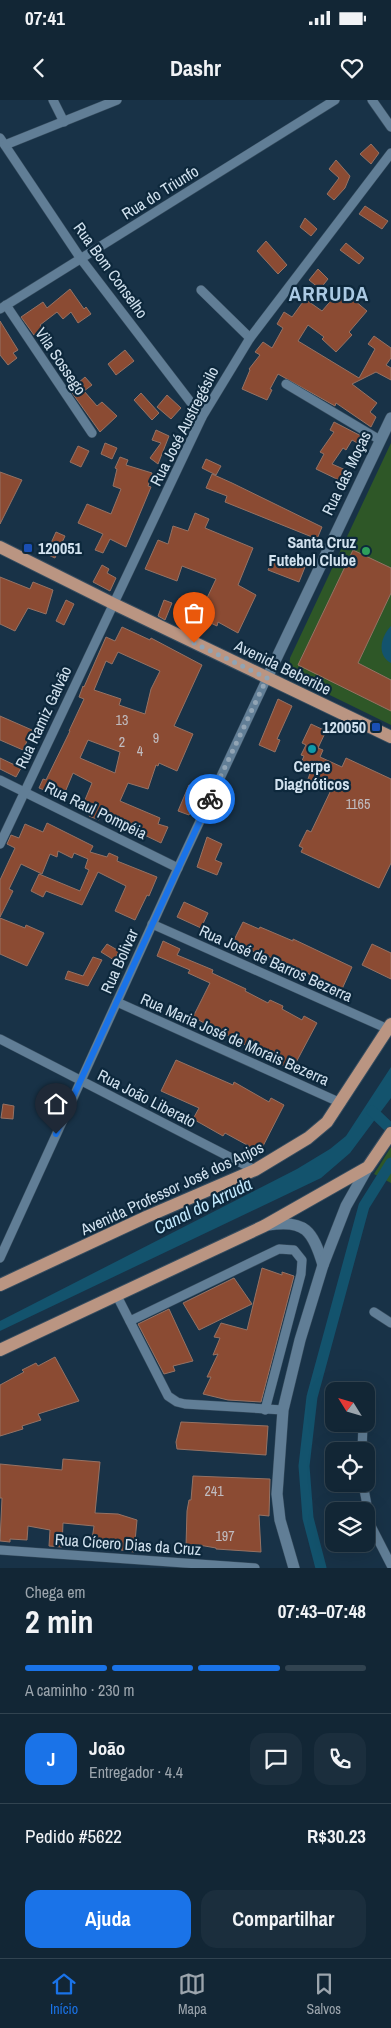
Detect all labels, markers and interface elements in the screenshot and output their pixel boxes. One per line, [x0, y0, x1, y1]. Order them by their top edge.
text: 07:41 [25, 5, 65, 31]
text: Dashr [170, 53, 221, 83]
icon: back [25, 54, 53, 82]
icon: heart [338, 54, 366, 82]
street label: Rua do Triunfo [117, 160, 203, 224]
street label: Rua Bom Conselho [69, 218, 153, 322]
district label: ARRUDA [289, 279, 369, 308]
street label: Vila Sossego [30, 323, 92, 399]
street label: Rua José Austregésilo [144, 363, 224, 489]
street label: Rua das Moças [316, 427, 376, 519]
place label: Santa Cruz Futebol Clube [269, 531, 356, 571]
place label: 120051 [38, 537, 82, 559]
marker: 120051 [22, 542, 34, 554]
marker: Santa Cruz Futebol Clube [360, 545, 372, 557]
pin [173, 592, 215, 643]
icon: bag [180, 599, 208, 627]
street label: Avenida Beberibe [230, 634, 335, 700]
street label: Rua Ramiz Galvão [10, 662, 76, 772]
house number: 13 [116, 711, 128, 729]
place label: 120050 [322, 716, 366, 738]
marker: 120050 [370, 721, 382, 733]
house number: 9 [153, 729, 159, 747]
house number: 2 [119, 733, 125, 751]
house number: 4 [137, 742, 144, 760]
marker: Cerpe Diagnóticos [306, 743, 318, 755]
place label: Cerpe Diagnóticos [274, 755, 350, 795]
courier [185, 774, 235, 824]
street label: Rua Raul Pompéia [41, 776, 151, 844]
icon: bike [196, 785, 224, 813]
house number: 1165 [346, 795, 370, 813]
street label: Rua José de Barros Bezerra [196, 919, 357, 1007]
street label: Rua Bolivar [95, 925, 143, 997]
street label: Rua Maria José de Morais Bezerra [137, 987, 333, 1091]
street label: Rua João Liberato [94, 1064, 200, 1132]
pin [35, 1083, 77, 1134]
icon: home [42, 1090, 70, 1118]
street label: Avenida Professor José dos Anjos [76, 1136, 267, 1241]
water label: Canal do Arruda [149, 1171, 256, 1240]
north arrow [325, 1382, 375, 1432]
map controls [325, 1382, 375, 1552]
button: locate [325, 1442, 375, 1492]
house number: 241 [204, 1482, 224, 1500]
button: layers [325, 1502, 375, 1552]
house number: 197 [215, 1527, 235, 1545]
street label: Rua Cícero Dias da Cruz [54, 1528, 202, 1560]
text: Chega em [25, 1581, 86, 1603]
text: 07:43–07:48 [278, 1598, 366, 1624]
text: 2 min [25, 1600, 94, 1643]
text: A caminho · 230 m [25, 1679, 134, 1701]
button: chat [250, 1733, 302, 1785]
button: phone [314, 1733, 366, 1785]
text: João [89, 1735, 125, 1761]
text: J [47, 1746, 55, 1772]
text: Entregador · 4.4 [89, 1761, 183, 1783]
text: Pedido #5622 [25, 1823, 122, 1849]
text: R$30.23 [307, 1823, 366, 1849]
button: Ajuda [25, 1890, 191, 1948]
button: Compartilhar [201, 1890, 366, 1948]
tab: Início [50, 1970, 78, 2018]
tab: Mapa [178, 1970, 207, 2018]
tab: Salvos [307, 1970, 341, 2018]

